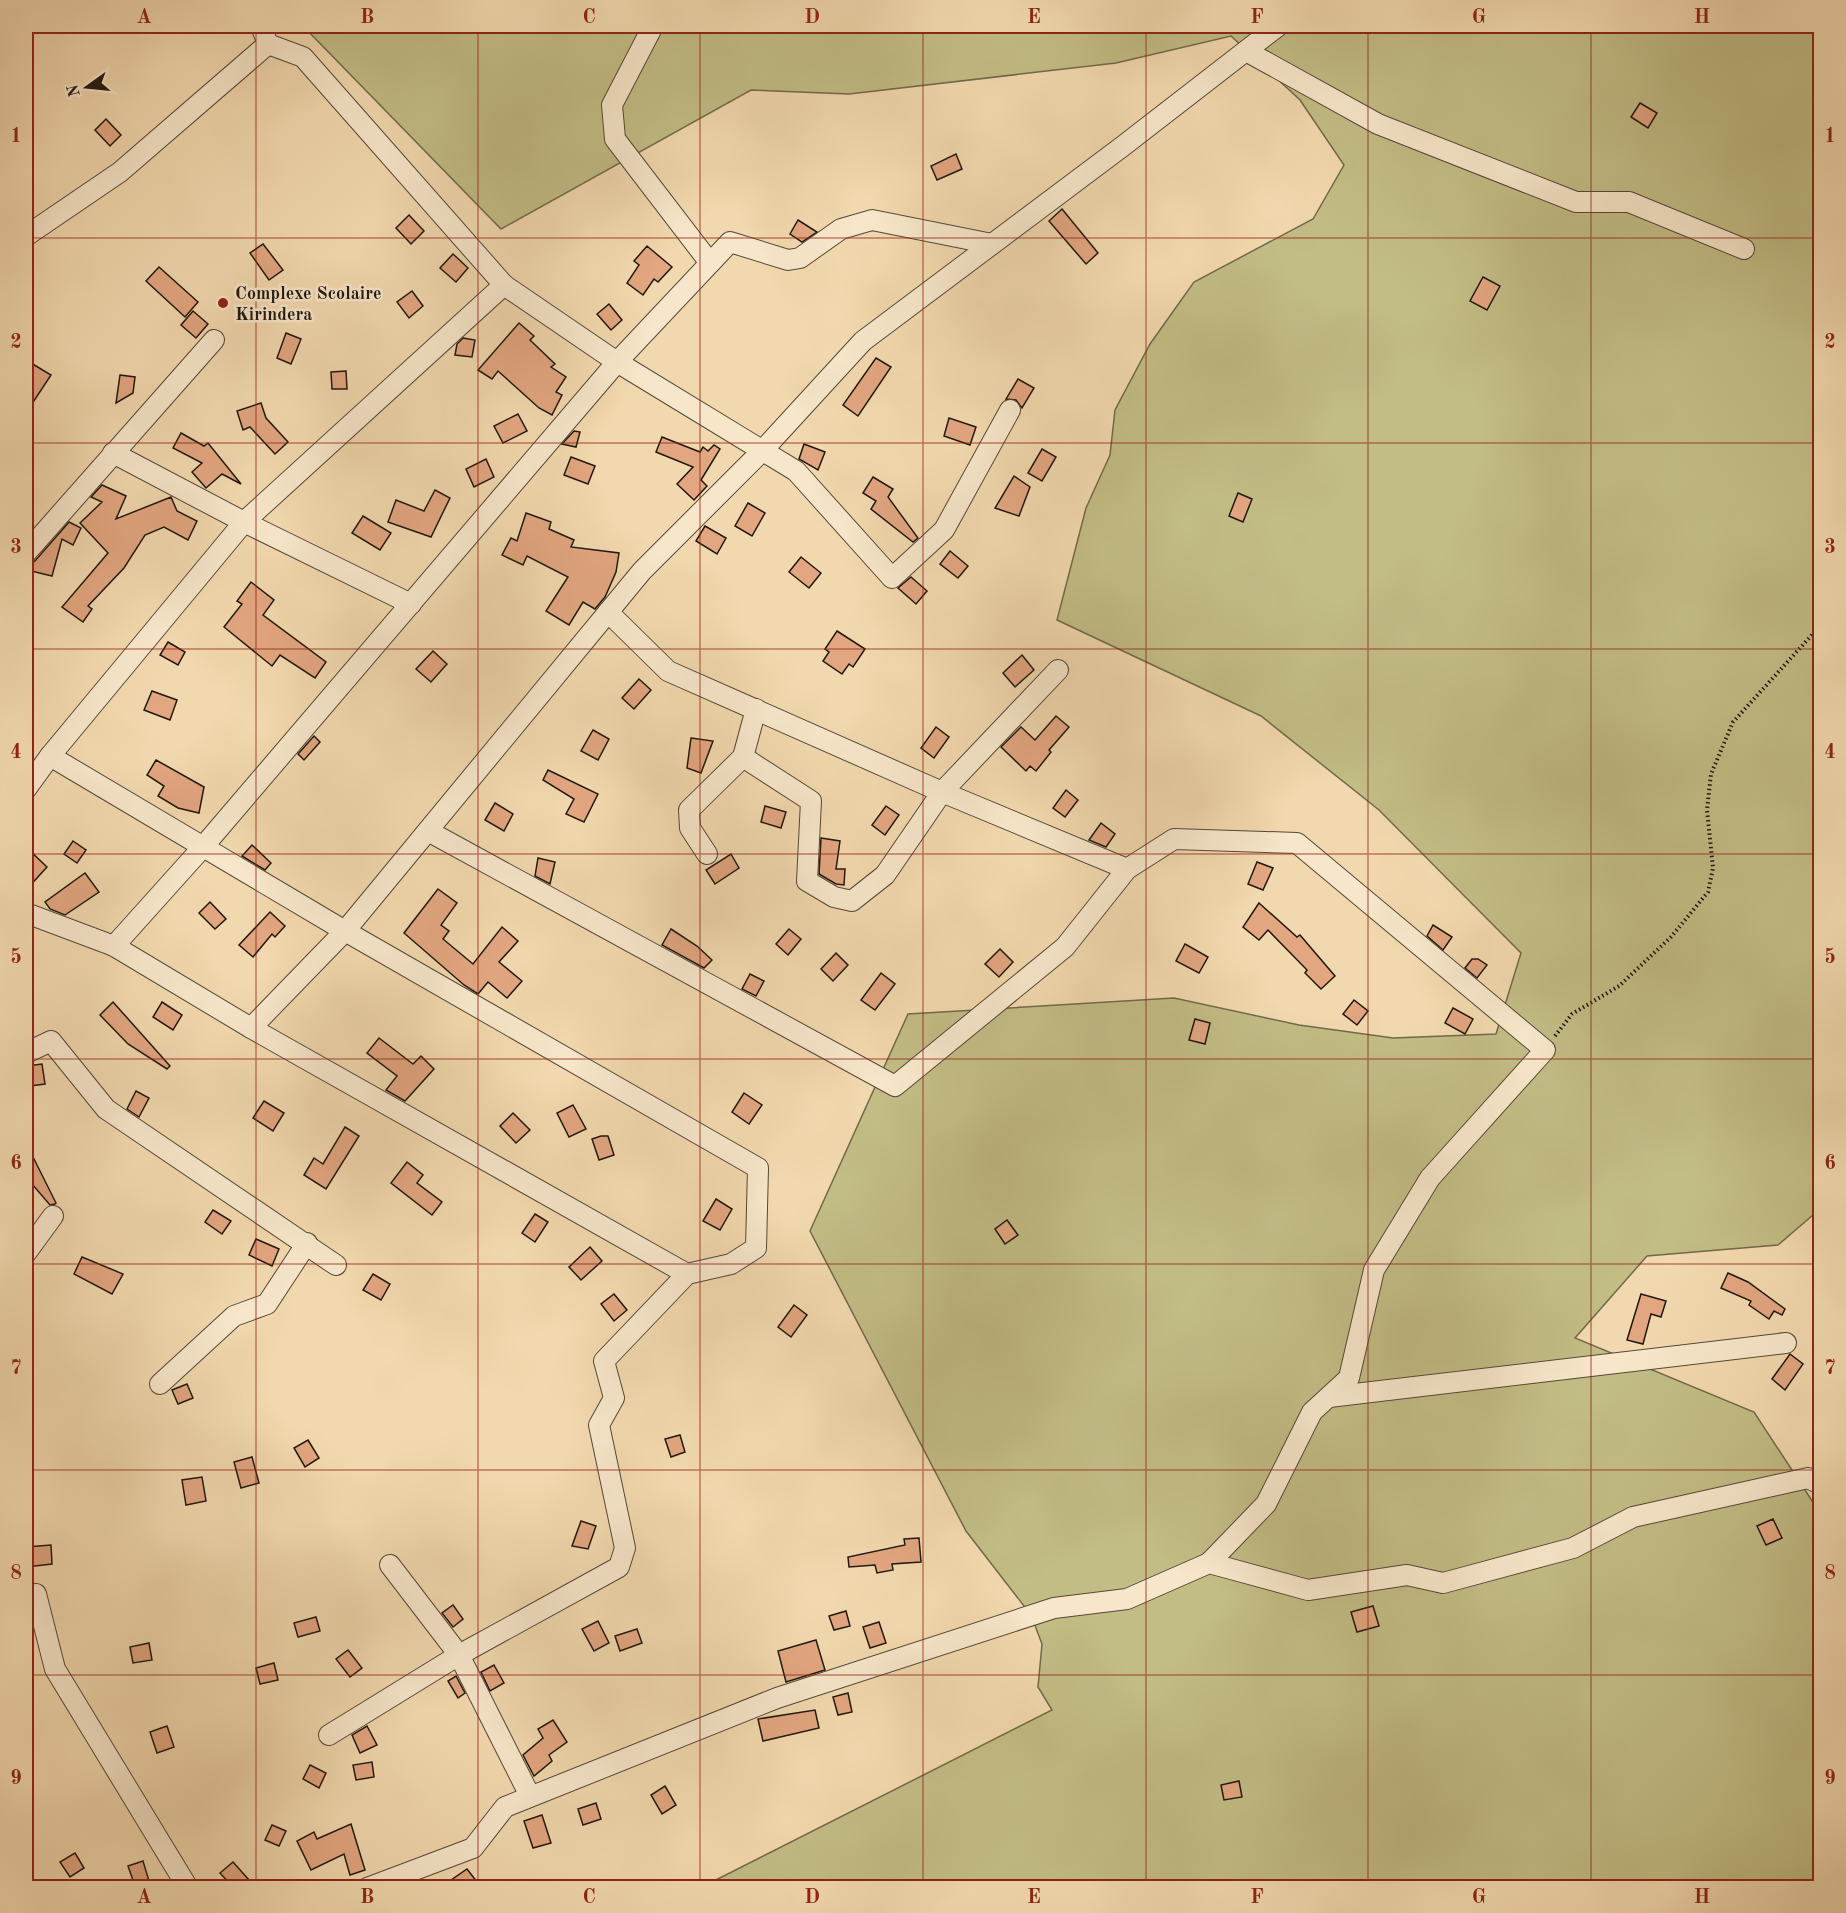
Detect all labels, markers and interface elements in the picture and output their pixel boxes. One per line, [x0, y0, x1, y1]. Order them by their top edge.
text: A [136, 8, 152, 28]
text: B [360, 8, 374, 28]
text: C [582, 8, 596, 28]
text: D [804, 8, 820, 28]
text: E [1027, 8, 1041, 28]
text: F [1250, 8, 1264, 28]
text: G [1472, 8, 1486, 28]
text: H [1694, 8, 1710, 28]
north arrow [57, 57, 117, 117]
text: N [65, 82, 84, 98]
text: 1 [10, 127, 22, 147]
text: 1 [1824, 127, 1836, 147]
place label: Complexe Scolaire Kirindera [235, 285, 381, 324]
marker: Complexe Scolaire Kirindera [216, 296, 230, 310]
text: 2 [10, 333, 22, 353]
text: 2 [1824, 333, 1836, 353]
text: 3 [10, 538, 22, 558]
text: 3 [1824, 538, 1836, 558]
text: 4 [10, 743, 22, 763]
text: 4 [1824, 743, 1836, 763]
text: 5 [10, 947, 22, 968]
text: 5 [1824, 947, 1836, 968]
text: 6 [10, 1154, 22, 1174]
text: 6 [1824, 1154, 1836, 1174]
text: 7 [10, 1359, 22, 1379]
text: 7 [1824, 1359, 1836, 1379]
text: 8 [10, 1564, 22, 1584]
text: 8 [1824, 1564, 1836, 1584]
text: 9 [10, 1769, 22, 1789]
text: 9 [1824, 1769, 1836, 1789]
text: A [136, 1888, 152, 1908]
text: B [360, 1888, 374, 1908]
text: C [582, 1888, 596, 1908]
text: D [804, 1888, 820, 1908]
text: E [1027, 1888, 1041, 1908]
text: F [1250, 1888, 1264, 1908]
text: G [1472, 1888, 1486, 1908]
text: H [1694, 1888, 1710, 1908]

